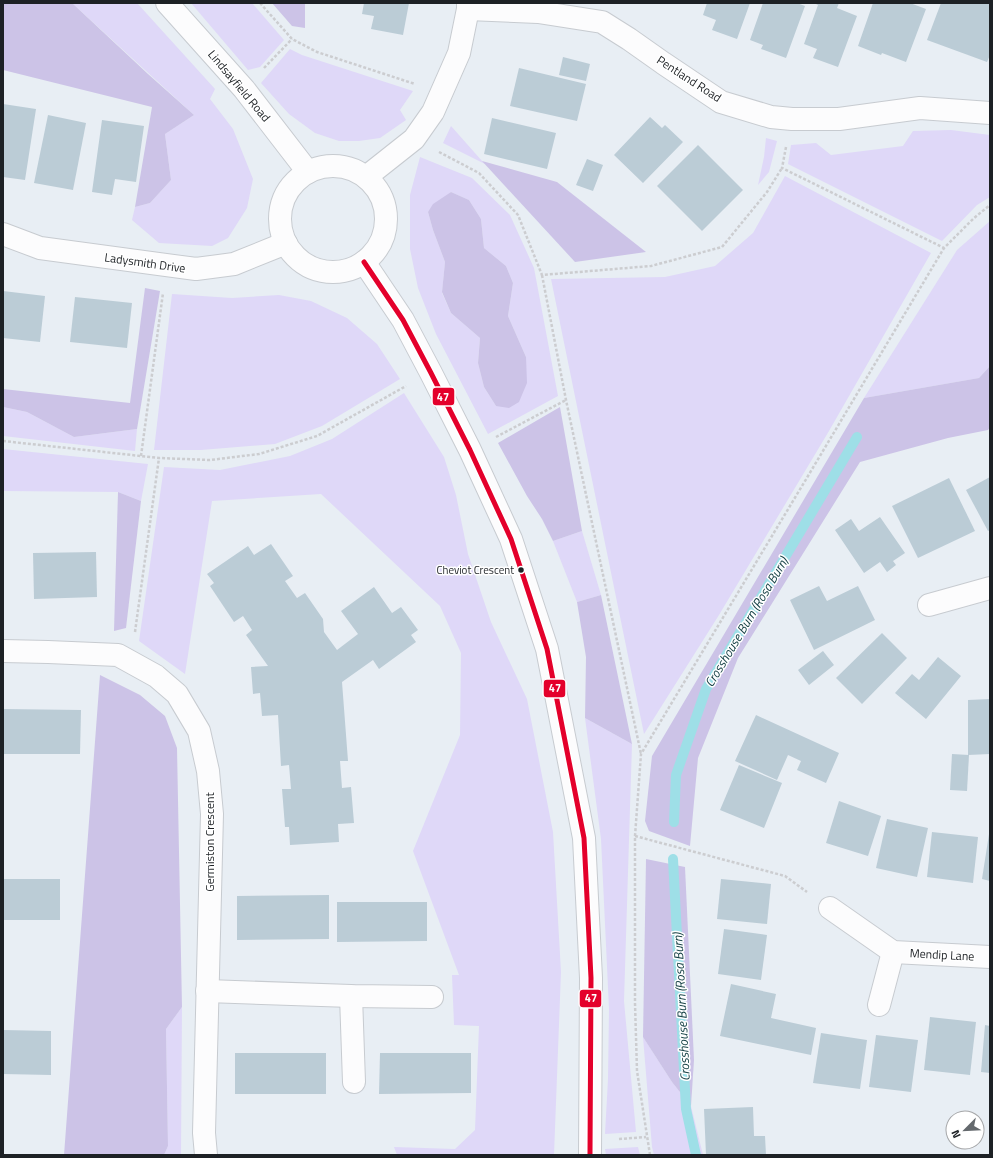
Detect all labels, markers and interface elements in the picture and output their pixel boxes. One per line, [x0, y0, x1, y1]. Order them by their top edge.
street label: Lindsayfield Road [204, 46, 275, 126]
street label: Pentland Road [653, 50, 725, 107]
street label: Ladysmith Drive [103, 247, 187, 278]
line badge: 47 [432, 387, 455, 406]
text: 47 [437, 389, 449, 405]
water label: Crosshouse Burn (Rosa Burn) [699, 552, 793, 691]
place label: Cheviot Crescent [437, 562, 514, 578]
marker: Cheviot Crescent [516, 565, 526, 575]
line badge: 47 [543, 679, 566, 698]
text: 47 [549, 680, 561, 696]
street label: Germiston Crescent [200, 791, 219, 892]
water label: Crosshouse Burn (Rosa Burn) [667, 931, 695, 1082]
street label: Mendip Lane [909, 943, 975, 966]
line badge: 47 [579, 989, 602, 1008]
text: 47 [585, 990, 597, 1006]
north arrow [945, 1110, 985, 1150]
text: N [947, 1127, 965, 1141]

